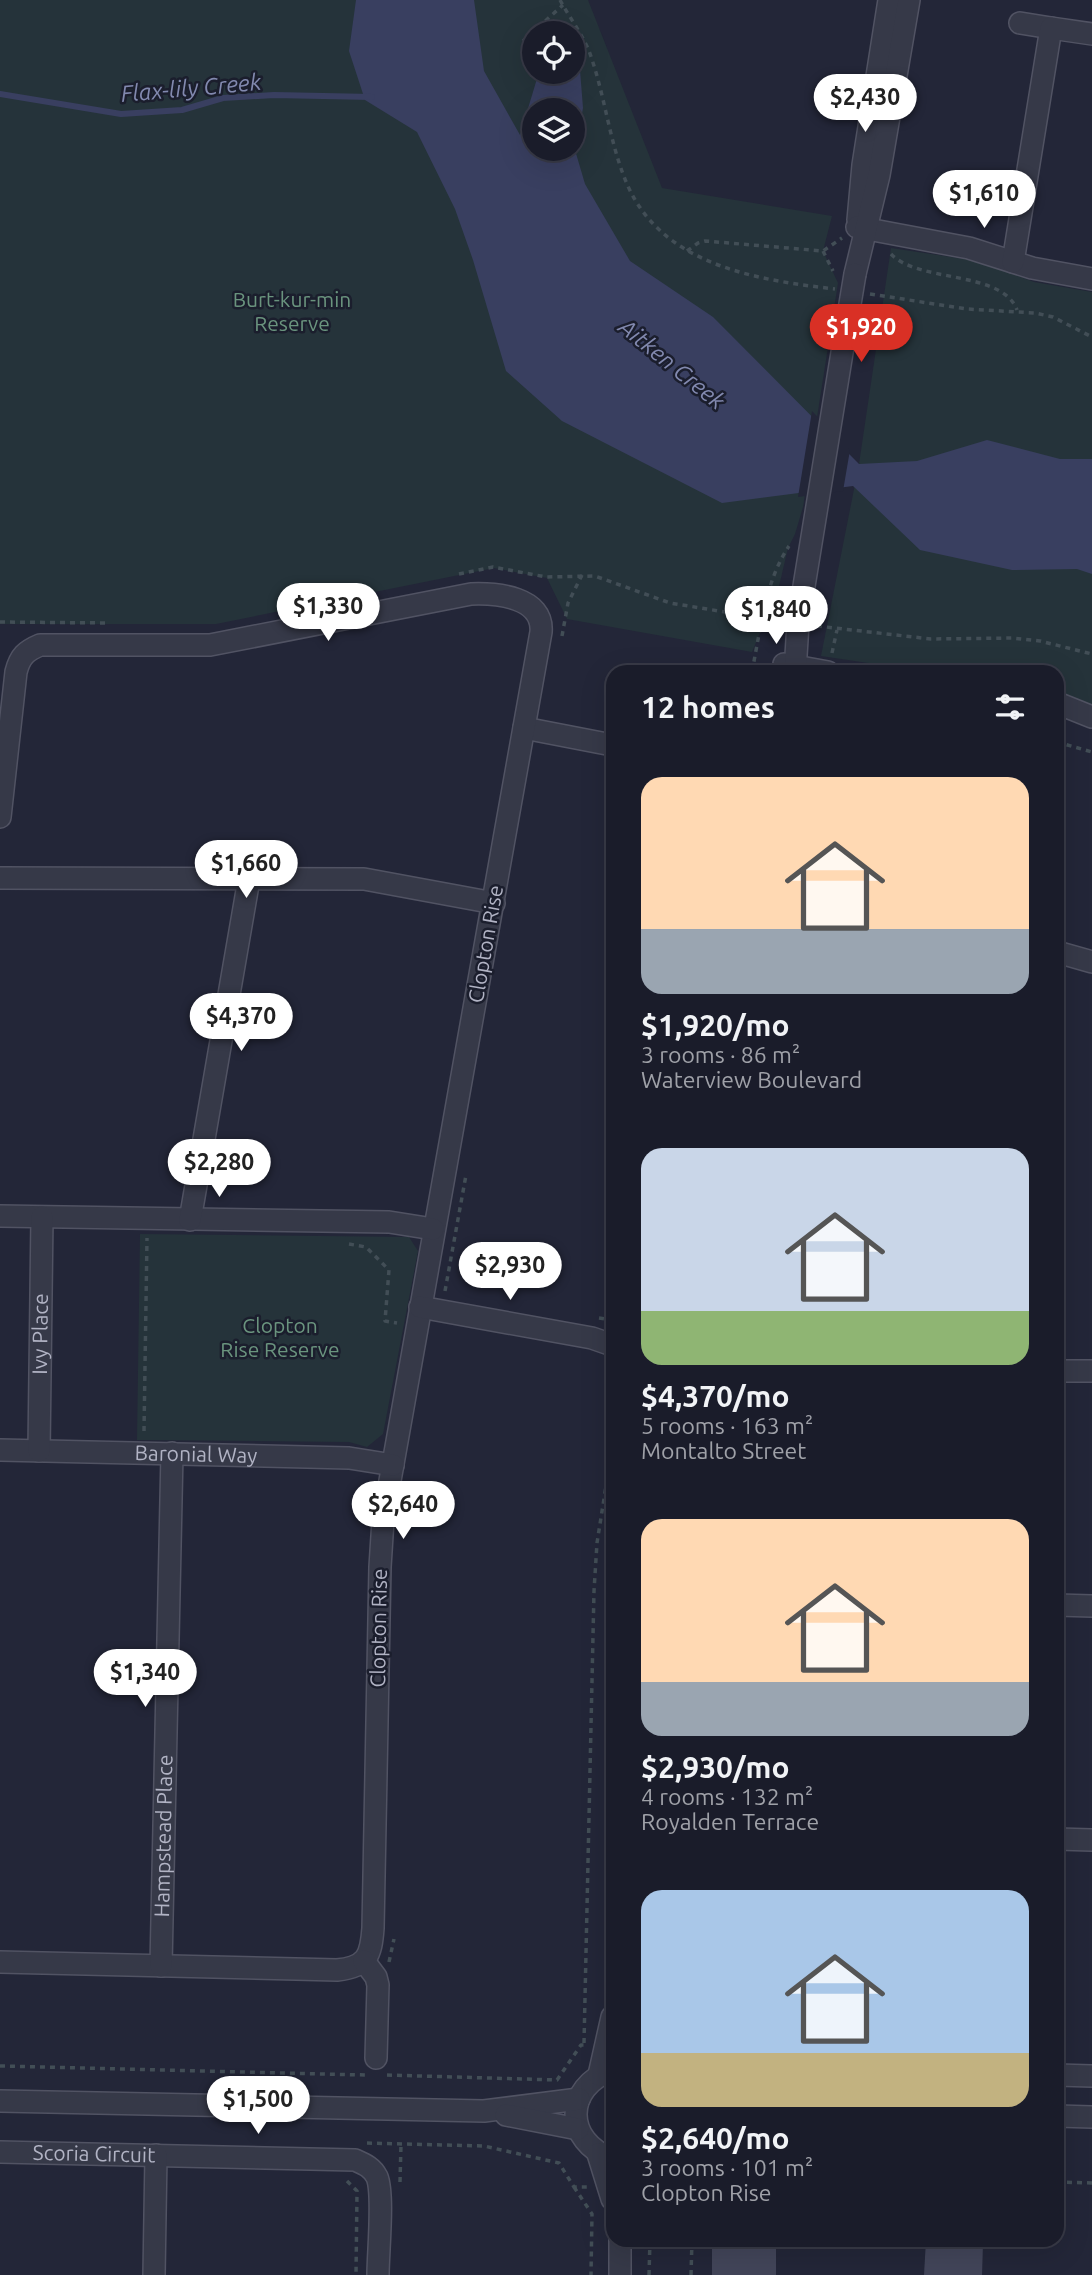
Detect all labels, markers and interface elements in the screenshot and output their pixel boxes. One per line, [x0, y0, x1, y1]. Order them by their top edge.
map controls [522, 21, 585, 161]
button: locate [522, 21, 585, 84]
water label: Flax-lily Creek [120, 69, 262, 106]
pin: $2,430 [808, 74, 922, 134]
text: $2,430 [830, 84, 900, 109]
button: layers [522, 98, 585, 161]
pin: $1,610 [927, 170, 1041, 230]
text: $1,610 [949, 180, 1019, 205]
park label: Burt-kur-min Reserve [233, 287, 351, 335]
pin: $1,920 [804, 304, 918, 364]
water label: Aitken Creek [614, 313, 730, 414]
text: $1,920 [826, 314, 896, 339]
pin: $1,330 [271, 584, 385, 643]
pin: $1,840 [719, 586, 833, 646]
text: $1,330 [293, 593, 363, 618]
text: $1,840 [741, 596, 811, 621]
icon: filters [991, 688, 1029, 726]
text: 12 homes [641, 690, 775, 724]
icon: home [772, 823, 898, 949]
pin: $1,660 [189, 841, 303, 900]
text: $1,660 [211, 850, 281, 875]
street label: Clopton Rise [463, 883, 507, 1005]
pin: $4,370 [184, 993, 298, 1053]
text: $4,370 [206, 1003, 276, 1028]
text: $1,920/mo [641, 1008, 790, 1042]
text: 3 rooms · 86 m² [641, 1042, 800, 1067]
text: Waterview Boulevard [641, 1067, 862, 1092]
pin: $2,280 [162, 1140, 276, 1199]
text: $2,280 [184, 1149, 254, 1174]
icon: home [772, 1194, 898, 1320]
pin: $2,930 [453, 1242, 567, 1302]
text: $2,930 [475, 1252, 545, 1277]
street label: Ivy Place [27, 1293, 52, 1375]
park label: Clopton Rise Reserve [220, 1313, 340, 1361]
text: $4,370/mo [641, 1379, 790, 1413]
text: 5 rooms · 163 m² [641, 1413, 813, 1438]
text: Montalto Street [641, 1438, 806, 1463]
street label: Baronial Way [134, 1440, 258, 1467]
pin: $2,640 [346, 1482, 460, 1541]
text: $2,640 [368, 1491, 438, 1516]
icon: home [772, 1565, 898, 1691]
street label: Clopton Rise [365, 1568, 391, 1688]
pin: $1,340 [88, 1650, 202, 1709]
text: $1,340 [110, 1659, 180, 1684]
text: $2,930/mo [641, 1750, 790, 1784]
street label: Hampstead Place [149, 1754, 177, 1918]
text: 4 rooms · 132 m² [641, 1784, 813, 1809]
text: Royalden Terrace [641, 1809, 819, 1834]
icon: home [772, 1936, 898, 2062]
pin: $1,500 [201, 2076, 315, 2136]
text: $1,500 [223, 2086, 293, 2111]
text: $2,640/mo [641, 2121, 790, 2155]
street label: Scoria Circuit [32, 2140, 156, 2166]
text: 3 rooms · 101 m² [641, 2155, 813, 2180]
text: Clopton Rise [641, 2180, 772, 2205]

